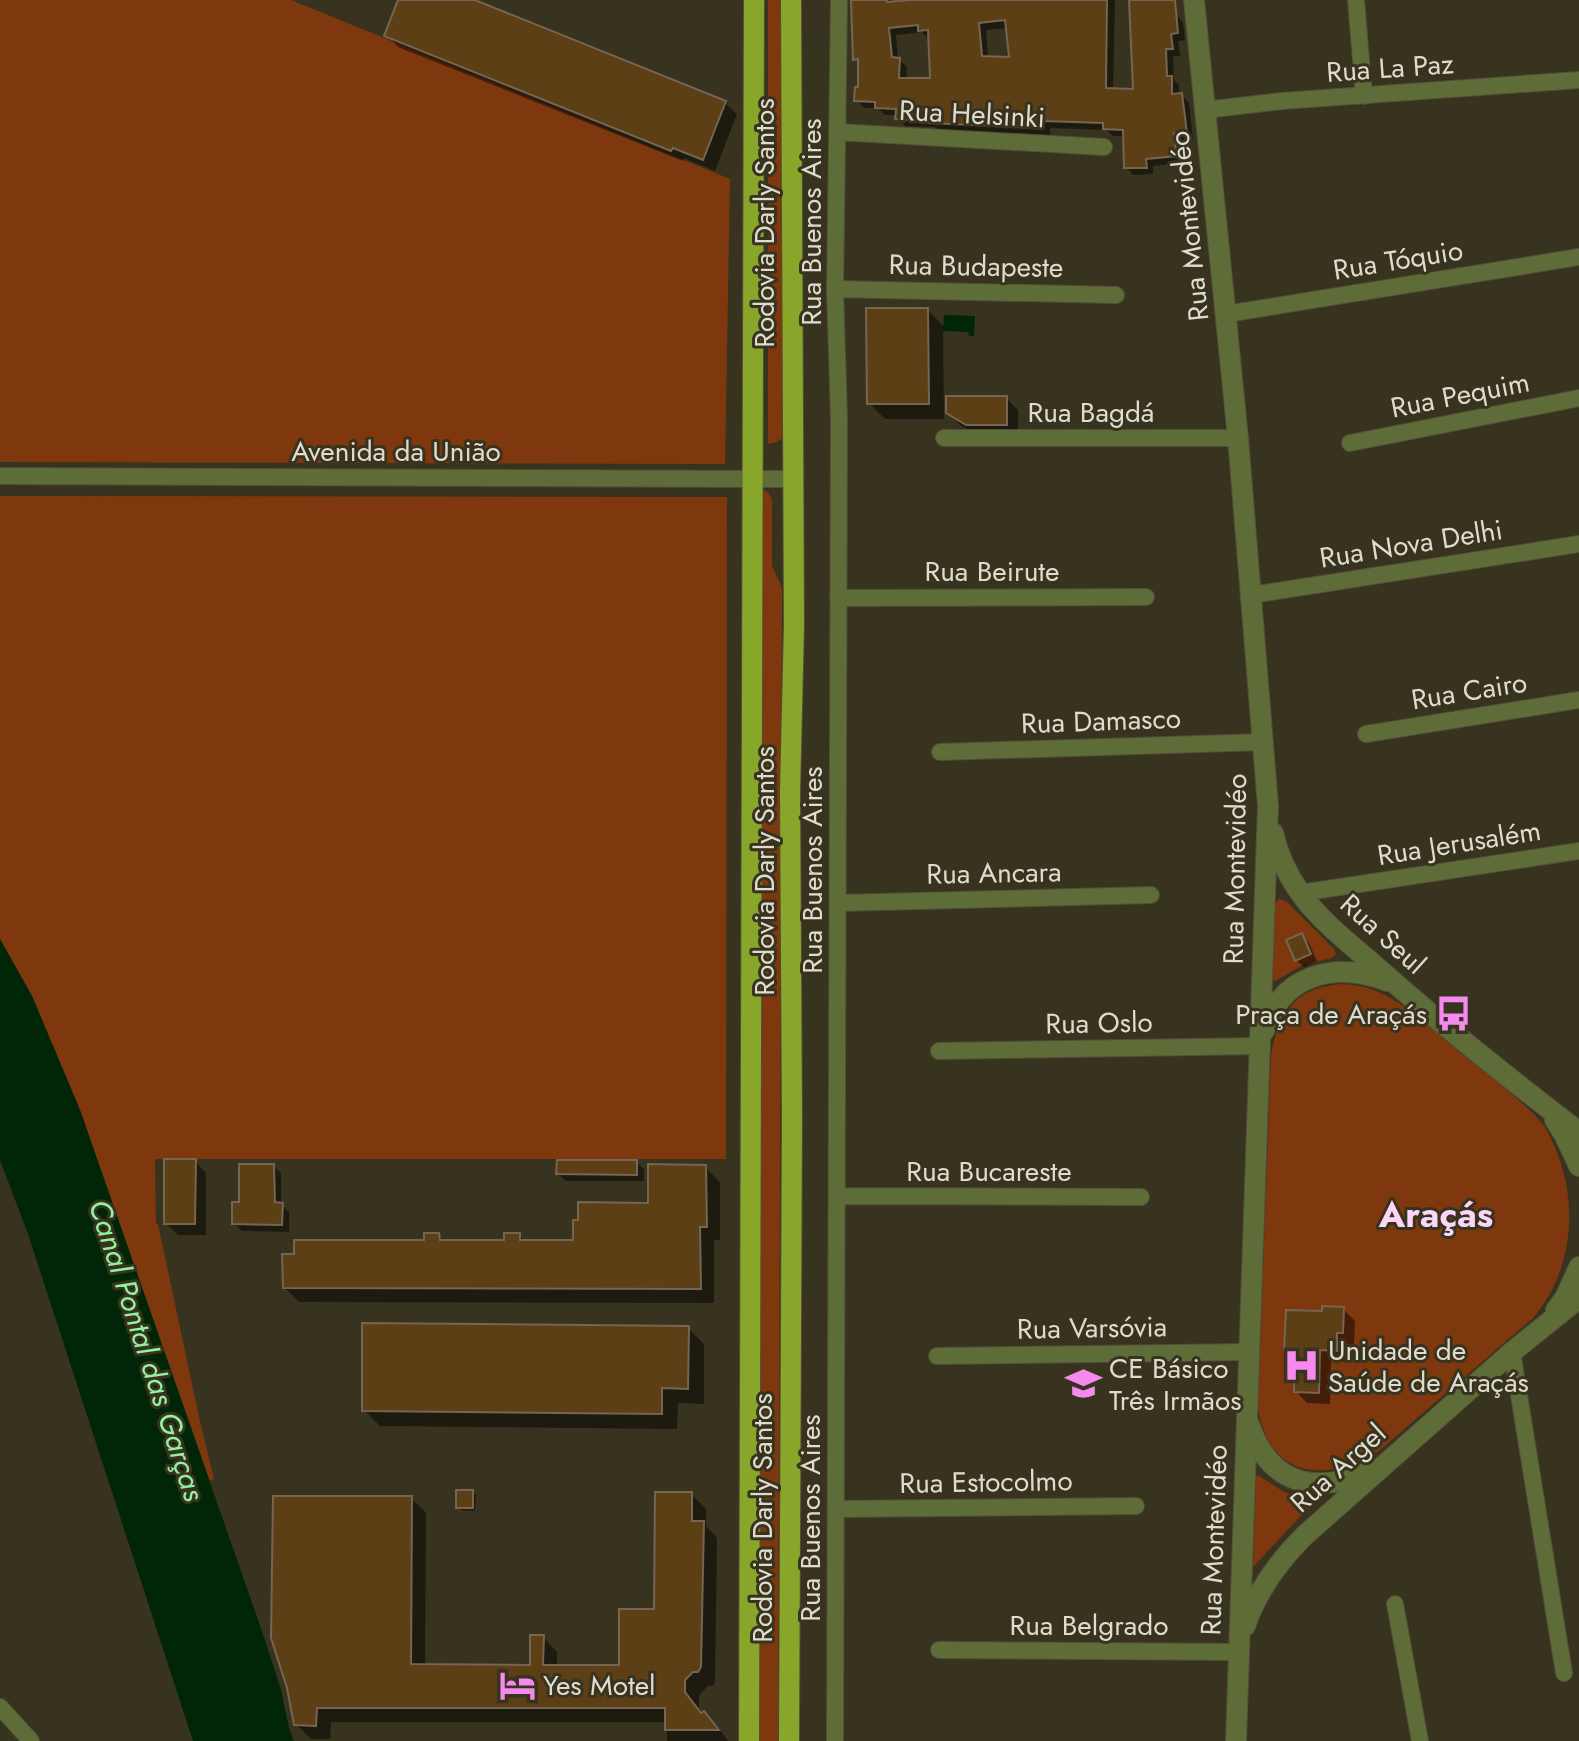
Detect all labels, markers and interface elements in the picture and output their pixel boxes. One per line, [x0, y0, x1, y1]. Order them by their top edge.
street label: Rua La Paz [1325, 43, 1455, 93]
street label: Rua Helsinki [898, 90, 1046, 138]
street label: Rodovia Darly Santos [744, 98, 785, 348]
street label: Rua Buenos Aires [791, 118, 832, 326]
street label: Rua Montevidéo [1159, 129, 1219, 323]
street label: Rua Tóquio [1330, 230, 1466, 290]
street label: Rua Budapeste [888, 244, 1064, 288]
street label: Rua Pequim [1387, 361, 1533, 429]
street label: Rua Bagdá [1028, 392, 1154, 433]
street label: Avenida da União [291, 431, 501, 472]
street label: Rua Nova Delhi [1316, 509, 1506, 579]
street label: Rua Beirute [924, 551, 1060, 592]
street label: Rua Cairo [1408, 662, 1530, 720]
street label: Rua Damasco [1020, 698, 1182, 744]
street label: Rodovia Darly Santos [744, 746, 785, 996]
street label: Rua Buenos Aires [792, 766, 833, 974]
street label: Rua Montevidéo [1213, 773, 1257, 965]
street label: Rua Jerusalém [1374, 810, 1544, 876]
street label: Rua Ancara [926, 851, 1062, 895]
street label: Rua Seul [1331, 884, 1435, 984]
place label: Praça de Araçás [1235, 994, 1427, 1035]
bus stop icon: Praça de Araçás [1434, 995, 1472, 1033]
street label: Rua Oslo [1045, 1002, 1153, 1044]
street label: Rua Bucareste [906, 1151, 1072, 1192]
district label: Araçás [1378, 1188, 1493, 1240]
water label: Canal Pontal das Garças [78, 1194, 216, 1506]
street label: Rua Varsóvia [1017, 1306, 1167, 1350]
place label: Unidade de Saúde de Araçás [1328, 1330, 1529, 1403]
hospital icon: Unidade de Saúde de Araçás [1283, 1347, 1321, 1385]
place label: CE Básico Três Irmãos [1109, 1348, 1242, 1421]
school or university icon: CE Básico Três Irmãos [1064, 1365, 1102, 1403]
street label: Rodovia Darly Santos [742, 1393, 783, 1643]
street label: Rua Buenos Aires [790, 1414, 831, 1622]
street label: Rua Argel [1281, 1414, 1395, 1522]
street label: Rua Montevidéo [1190, 1444, 1238, 1636]
street label: Rua Estocolmo [899, 1460, 1073, 1504]
street label: Rua Belgrado [1009, 1605, 1169, 1646]
place label: Yes Motel [543, 1665, 656, 1706]
hotel icon: Yes Motel [498, 1666, 536, 1704]

